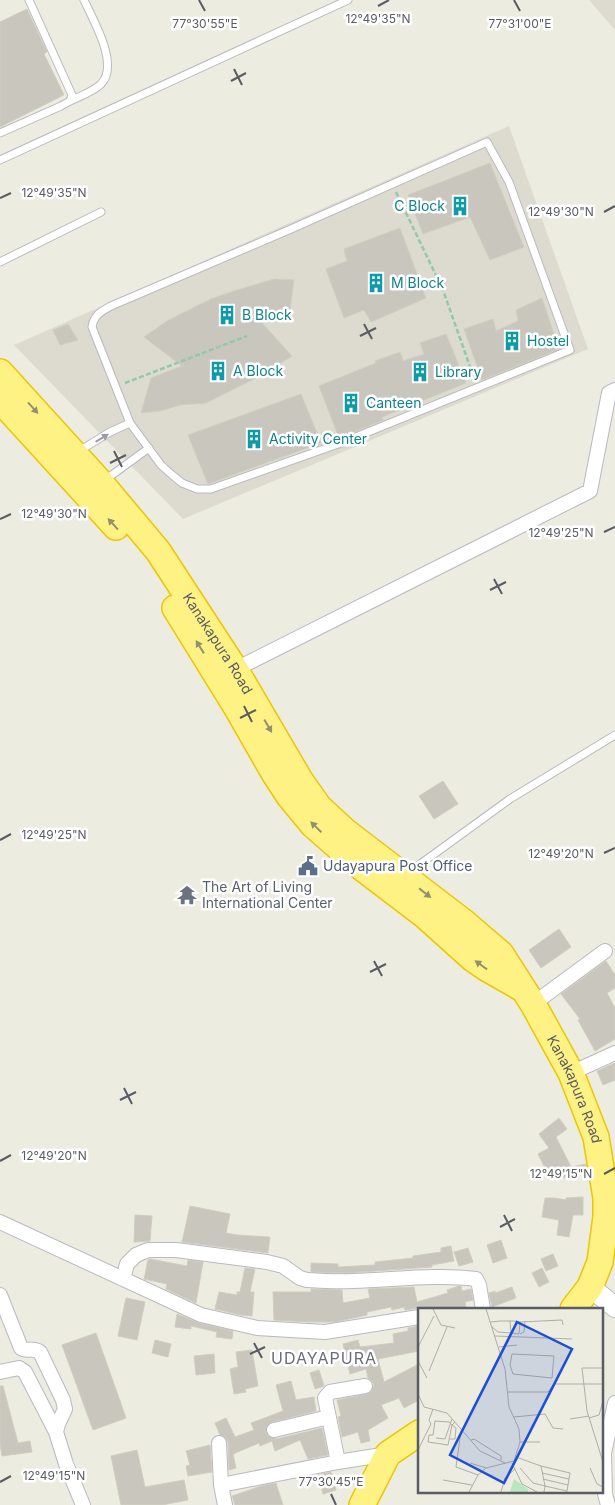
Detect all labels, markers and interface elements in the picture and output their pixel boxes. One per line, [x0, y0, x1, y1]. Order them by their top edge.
text: 12°49'35"N [345, 11, 411, 26]
text: 77°30'55"E [172, 16, 238, 31]
text: 77°31'00"E [488, 16, 552, 31]
text: 12°49'35"N [21, 185, 87, 200]
building icon: C Block [449, 195, 471, 217]
place label: C Block [394, 197, 445, 214]
text: 12°49'30"N [528, 204, 594, 219]
building icon: M Block [365, 272, 387, 294]
place label: M Block [391, 274, 445, 291]
building icon: B Block [216, 304, 238, 326]
place label: B Block [242, 306, 292, 323]
building icon: Hostel [501, 330, 523, 352]
place label: Hostel [527, 332, 569, 349]
building icon: A Block [207, 360, 229, 382]
building icon: Library [409, 361, 431, 383]
place label: A Block [233, 362, 284, 379]
place label: Library [435, 363, 482, 380]
building icon: Canteen [340, 392, 362, 414]
place label: Canteen [366, 394, 421, 411]
one-way arrow [27, 402, 39, 414]
building icon: Activity Center [243, 428, 265, 450]
place label: Activity Center [269, 430, 367, 447]
one-way arrow [95, 433, 108, 442]
text: 12°49'30"N [21, 506, 87, 521]
one-way arrow [107, 518, 119, 530]
text: 12°49'25"N [528, 525, 594, 540]
street label: Kanakapura Road [180, 589, 257, 697]
one-way arrow [195, 640, 204, 654]
one-way arrow [264, 719, 273, 732]
one-way arrow [310, 821, 322, 833]
text: 12°49'25"N [21, 827, 87, 842]
text: 12°49'20"N [528, 846, 594, 861]
public building icon: Udayapura Post Office [297, 855, 319, 877]
place label: Udayapura Post Office [323, 857, 472, 874]
place label: The Art of Living International Center [202, 878, 333, 911]
temple icon: The Art of Living International Center [176, 884, 198, 906]
one-way arrow [418, 888, 432, 898]
one-way arrow [475, 959, 488, 970]
street label: Kanakapura Road [544, 1032, 606, 1144]
text: 12°49'20"N [21, 1148, 87, 1163]
text: 12°49'15"N [530, 1166, 592, 1181]
inset map [418, 1308, 602, 1492]
district label: UDAYAPURA [271, 1348, 377, 1368]
text: 12°49'15"N [23, 1468, 85, 1483]
text: 77°30'45"E [299, 1474, 363, 1489]

